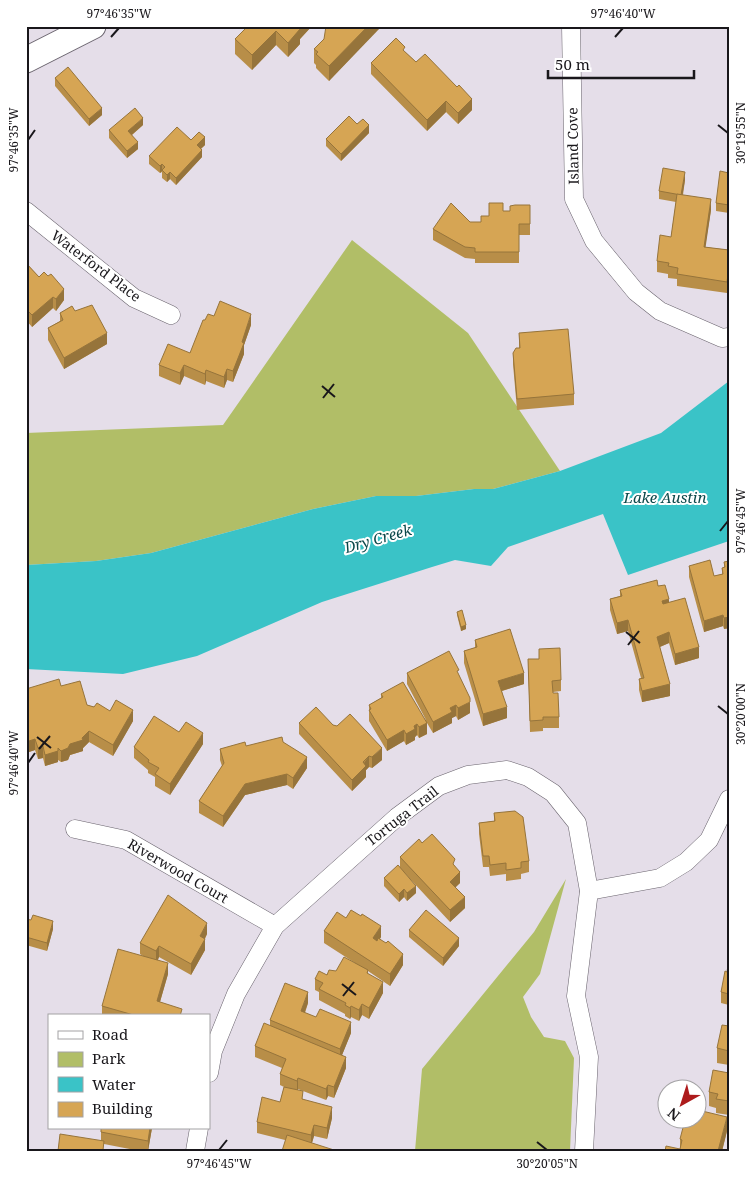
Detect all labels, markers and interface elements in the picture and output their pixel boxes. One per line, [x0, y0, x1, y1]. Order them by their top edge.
text: 97°46'35"W [86, 5, 152, 22]
text: 97°46'40"W [590, 5, 656, 22]
scale bar [548, 48, 694, 80]
text: 50 m [555, 54, 590, 74]
text: 30°19'55"N [732, 102, 749, 164]
text: 97°46'35"W [5, 107, 22, 173]
street label: Island Cove [562, 107, 583, 185]
street label: Waterford Place [48, 226, 145, 306]
water label: Lake Austin [623, 487, 706, 507]
text: 97°46'45"W [732, 488, 749, 554]
water label: Dry Creek [341, 519, 414, 557]
text: 30°20'00"N [732, 683, 749, 745]
text: 97°46'40"W [5, 730, 22, 796]
street label: Tortuga Trail [362, 781, 442, 850]
street label: Riverwood Court [124, 834, 232, 907]
legend [48, 1014, 210, 1130]
text: Road [92, 1024, 128, 1044]
text: Park [92, 1048, 126, 1068]
text: Water [92, 1074, 135, 1094]
north arrow [658, 1080, 708, 1130]
text: Building [92, 1098, 153, 1118]
text: N [663, 1104, 684, 1125]
text: 97°46'45"W [186, 1155, 252, 1172]
text: 30°20'05"N [516, 1155, 578, 1172]

